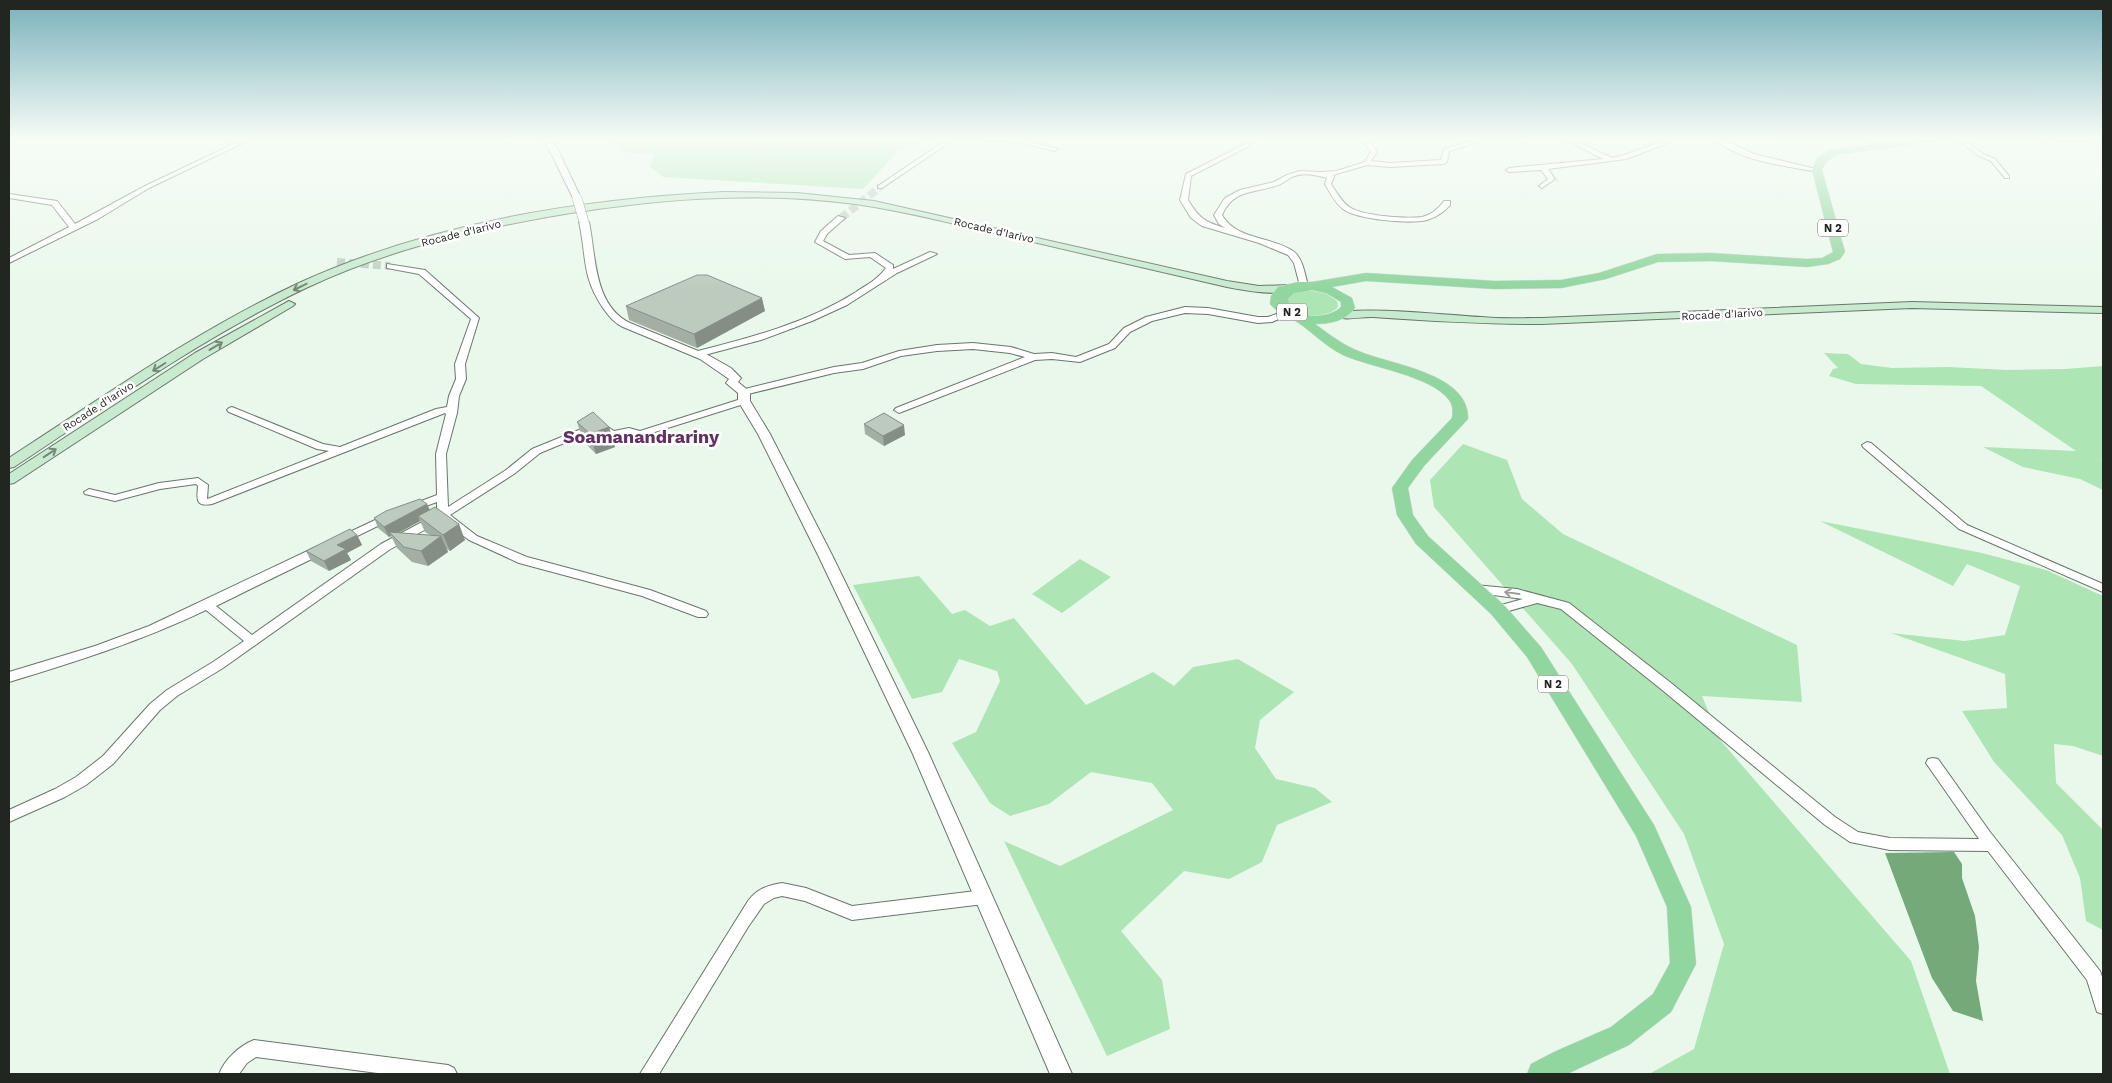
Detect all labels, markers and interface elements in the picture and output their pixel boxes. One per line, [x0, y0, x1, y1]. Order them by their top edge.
street label: Rocade d'Iarivo [953, 215, 1035, 246]
street label: Rocade d'Iarivo [420, 217, 502, 250]
road number: N 2 [1818, 220, 1848, 237]
one-way arrow [293, 283, 308, 292]
road number: N 2 [1277, 304, 1307, 320]
street label: Rocade d'Iarivo [1681, 306, 1763, 323]
one-way arrow [208, 341, 222, 351]
one-way arrow [152, 362, 166, 372]
street label: Rocade d'Iarivo [60, 379, 136, 434]
district label: Soamanandrariny [563, 426, 720, 447]
one-way arrow [42, 448, 56, 458]
one-way arrow [1504, 587, 1520, 597]
road number: N 2 [1538, 676, 1568, 692]

